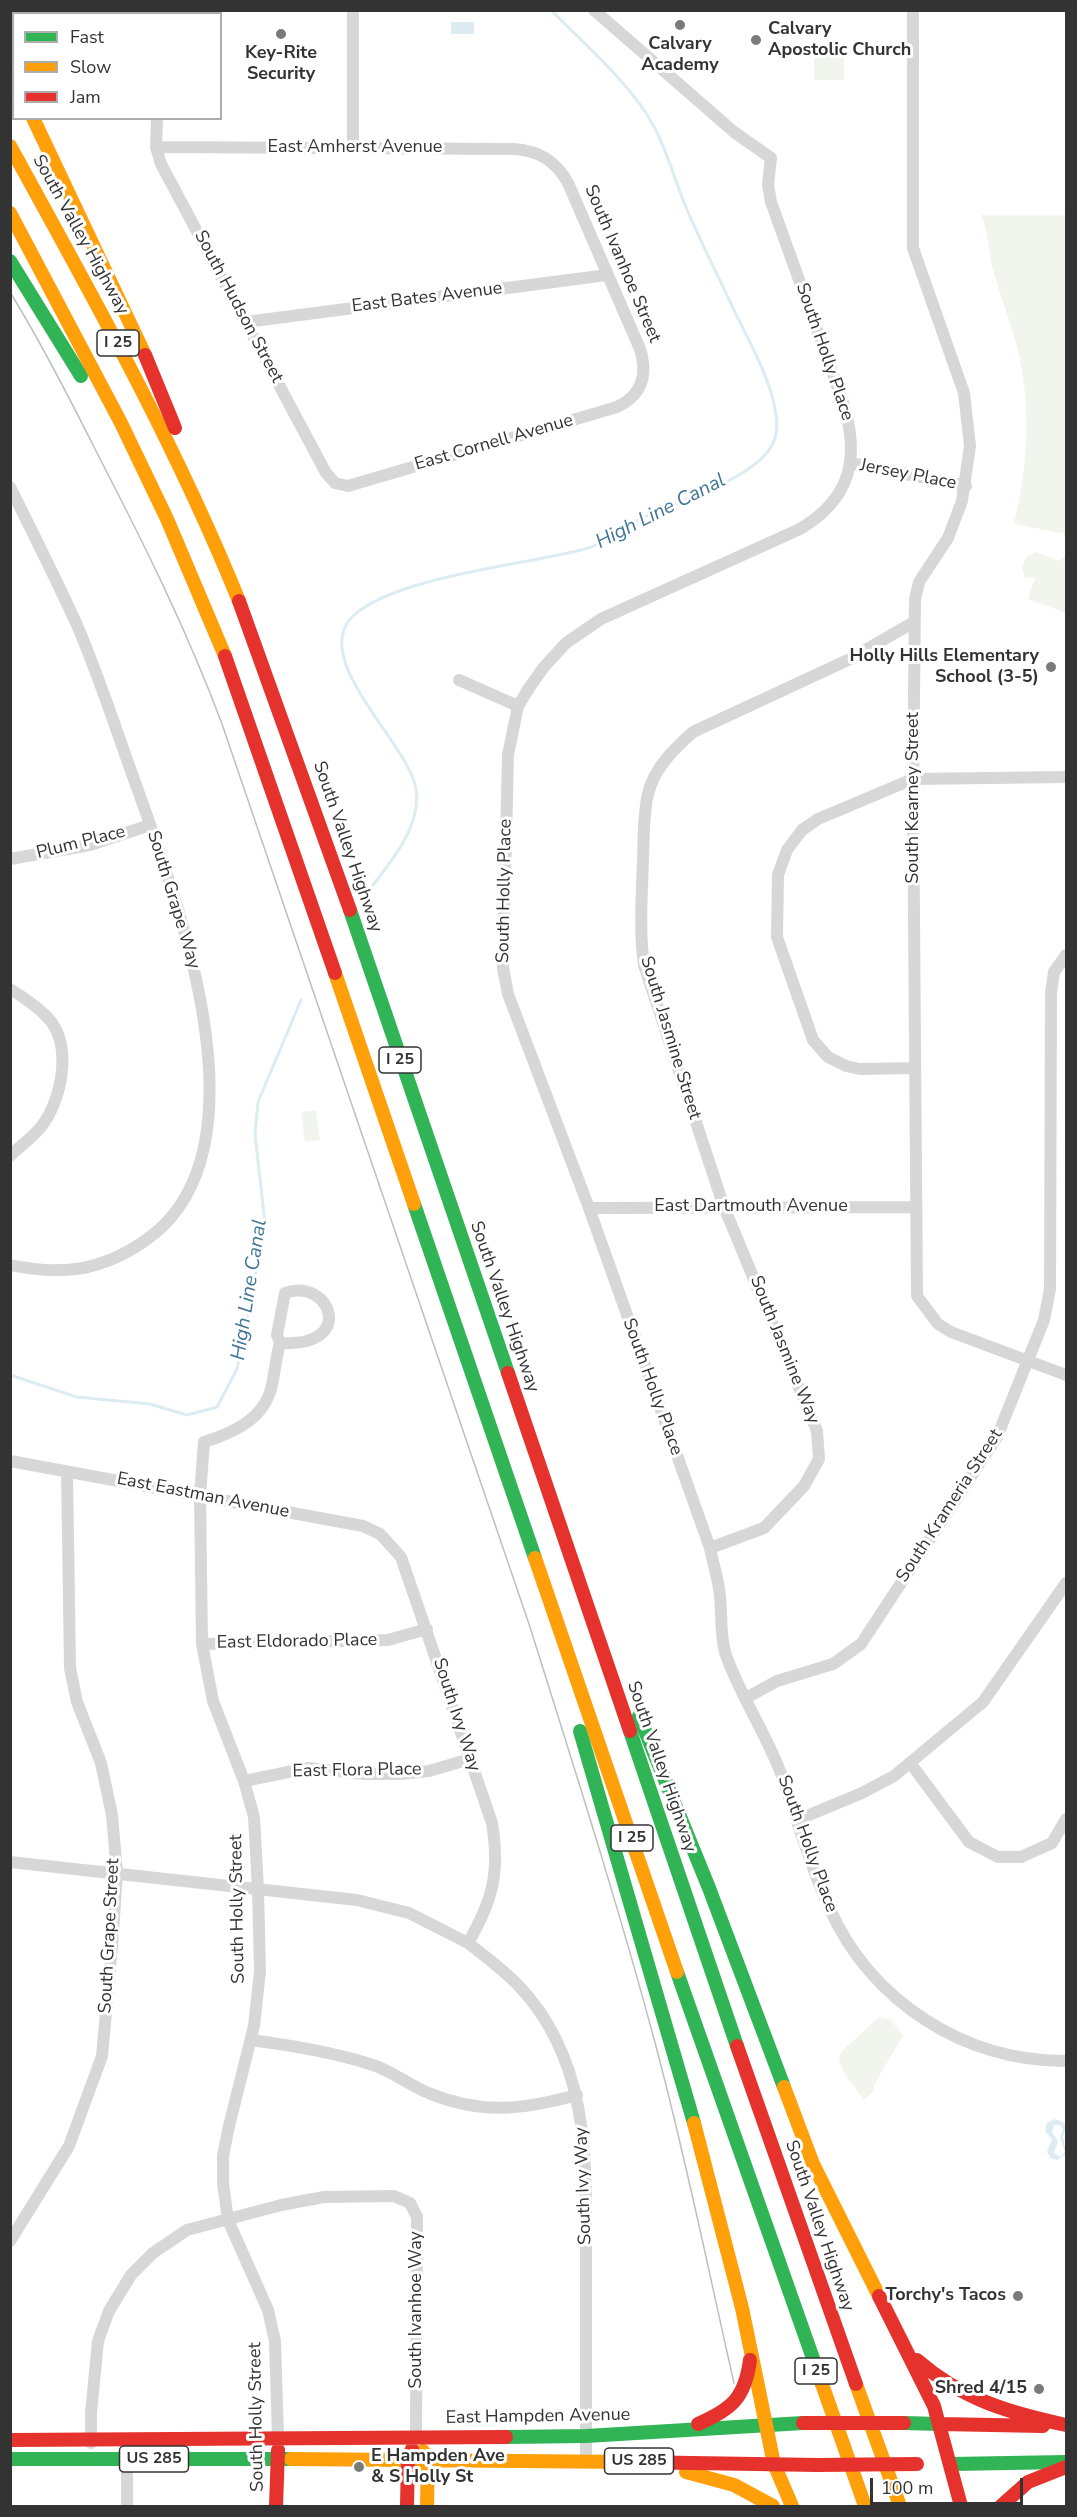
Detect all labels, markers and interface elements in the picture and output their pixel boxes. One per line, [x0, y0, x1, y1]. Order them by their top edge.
legend [12, 12, 222, 120]
marker: Calvary Academy [673, 18, 687, 32]
place label: Calvary Apostolic Church [768, 19, 911, 62]
text: Fast [70, 25, 104, 49]
marker: Key-Rite Security [274, 27, 288, 41]
marker: Calvary Apostolic Church [749, 33, 763, 47]
place label: Calvary Academy [641, 34, 719, 76]
place label: Key-Rite Security [245, 43, 317, 86]
text: Slow [70, 55, 111, 79]
text: Jam [70, 85, 101, 109]
street label: East Amherst Avenue [268, 137, 442, 159]
street label: South Valley Highway [27, 151, 133, 319]
street label: South Ivanhoe Street [579, 182, 665, 346]
street label: South Hudson Street [189, 227, 287, 387]
street label: East Bates Avenue [351, 278, 503, 318]
street label: South Holly Place [790, 280, 858, 424]
road number: I 25 [97, 330, 139, 356]
street label: East Cornell Avenue [412, 410, 576, 476]
street label: Jersey Place [858, 455, 958, 495]
water label: High Line Canal [592, 469, 730, 555]
place label: Holly Hills Elementary School (3-5) [850, 646, 1039, 688]
marker: Holly Hills Elementary School (3-5) [1044, 660, 1058, 674]
street label: South Kearney Street [903, 712, 925, 884]
street label: South Valley Highway [308, 759, 386, 935]
street label: South Holly Place [493, 819, 517, 963]
street label: Plum Place [34, 822, 128, 864]
street label: South Grape Way [142, 828, 204, 972]
street label: South Jasmine Street [635, 954, 705, 1122]
road number: I 25 [379, 1047, 421, 1073]
street label: East Dartmouth Avenue [654, 1196, 848, 1218]
water label: High Line Canal [227, 1218, 273, 1362]
street label: South Valley Highway [465, 1219, 543, 1395]
street label: South Jasmine Way [744, 1273, 824, 1427]
street label: South Holly Place [617, 1315, 687, 1459]
street label: South Krameria Street [892, 1425, 1008, 1587]
street label: East Eastman Avenue [115, 1469, 291, 1523]
street label: East Eldorado Place [217, 1630, 377, 1654]
street label: South Ivy Way [428, 1656, 484, 1774]
street label: South Valley Highway [622, 1679, 700, 1855]
street label: East Flora Place [292, 1759, 422, 1783]
street label: South Holly Place [772, 1772, 842, 1916]
road number: I 25 [611, 1825, 653, 1851]
street label: South Holly Street [226, 1834, 250, 1984]
street label: South Grape Street [95, 1858, 125, 2014]
street label: South Ivy Way [571, 2127, 597, 2245]
street label: South Valley Highway [780, 2138, 858, 2314]
street label: South Ivanhoe Way [406, 2231, 428, 2389]
place label: Torchy's Tacos [885, 2285, 1006, 2307]
marker: Torchy's Tacos [1011, 2289, 1025, 2303]
street label: South Holly Street [245, 2342, 269, 2492]
road number: I 25 [795, 2358, 837, 2384]
place label: Shred 4/15 [935, 2378, 1027, 2400]
marker: Shred 4/15 [1032, 2382, 1046, 2396]
street label: East Hampden Avenue [445, 2405, 631, 2429]
road number: US 285 [120, 2446, 188, 2472]
place label: E Hampden Ave & S Holly St [371, 2446, 505, 2488]
road number: US 285 [604, 2448, 674, 2474]
marker: E Hampden Ave & S Holly St [352, 2460, 366, 2474]
scale bar [873, 2466, 1026, 2504]
text: 100 m [881, 2476, 933, 2500]

